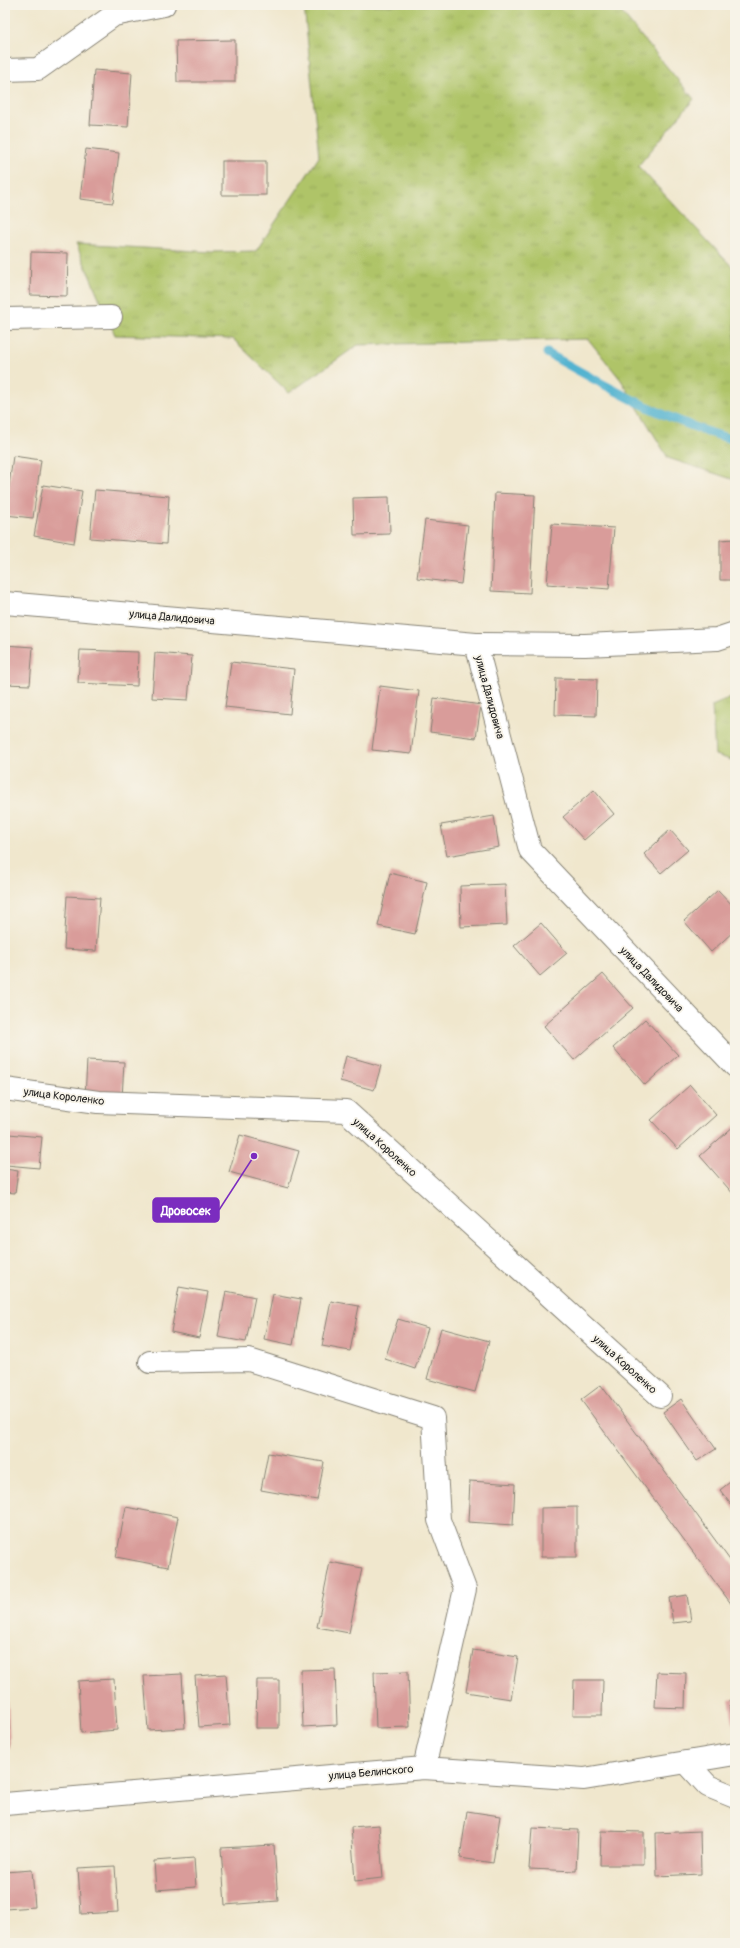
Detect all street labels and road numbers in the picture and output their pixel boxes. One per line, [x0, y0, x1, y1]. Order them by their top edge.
street label: улица Далидовича [128, 607, 215, 628]
street label: улица Далидовича [472, 653, 507, 740]
street label: улица Далидовича [617, 943, 686, 1015]
street label: улица Короленко [22, 1085, 105, 1108]
street label: улица Короленко [349, 1115, 419, 1179]
street label: улица Короленко [589, 1332, 659, 1396]
street label: улица Белинского [327, 1762, 414, 1783]

